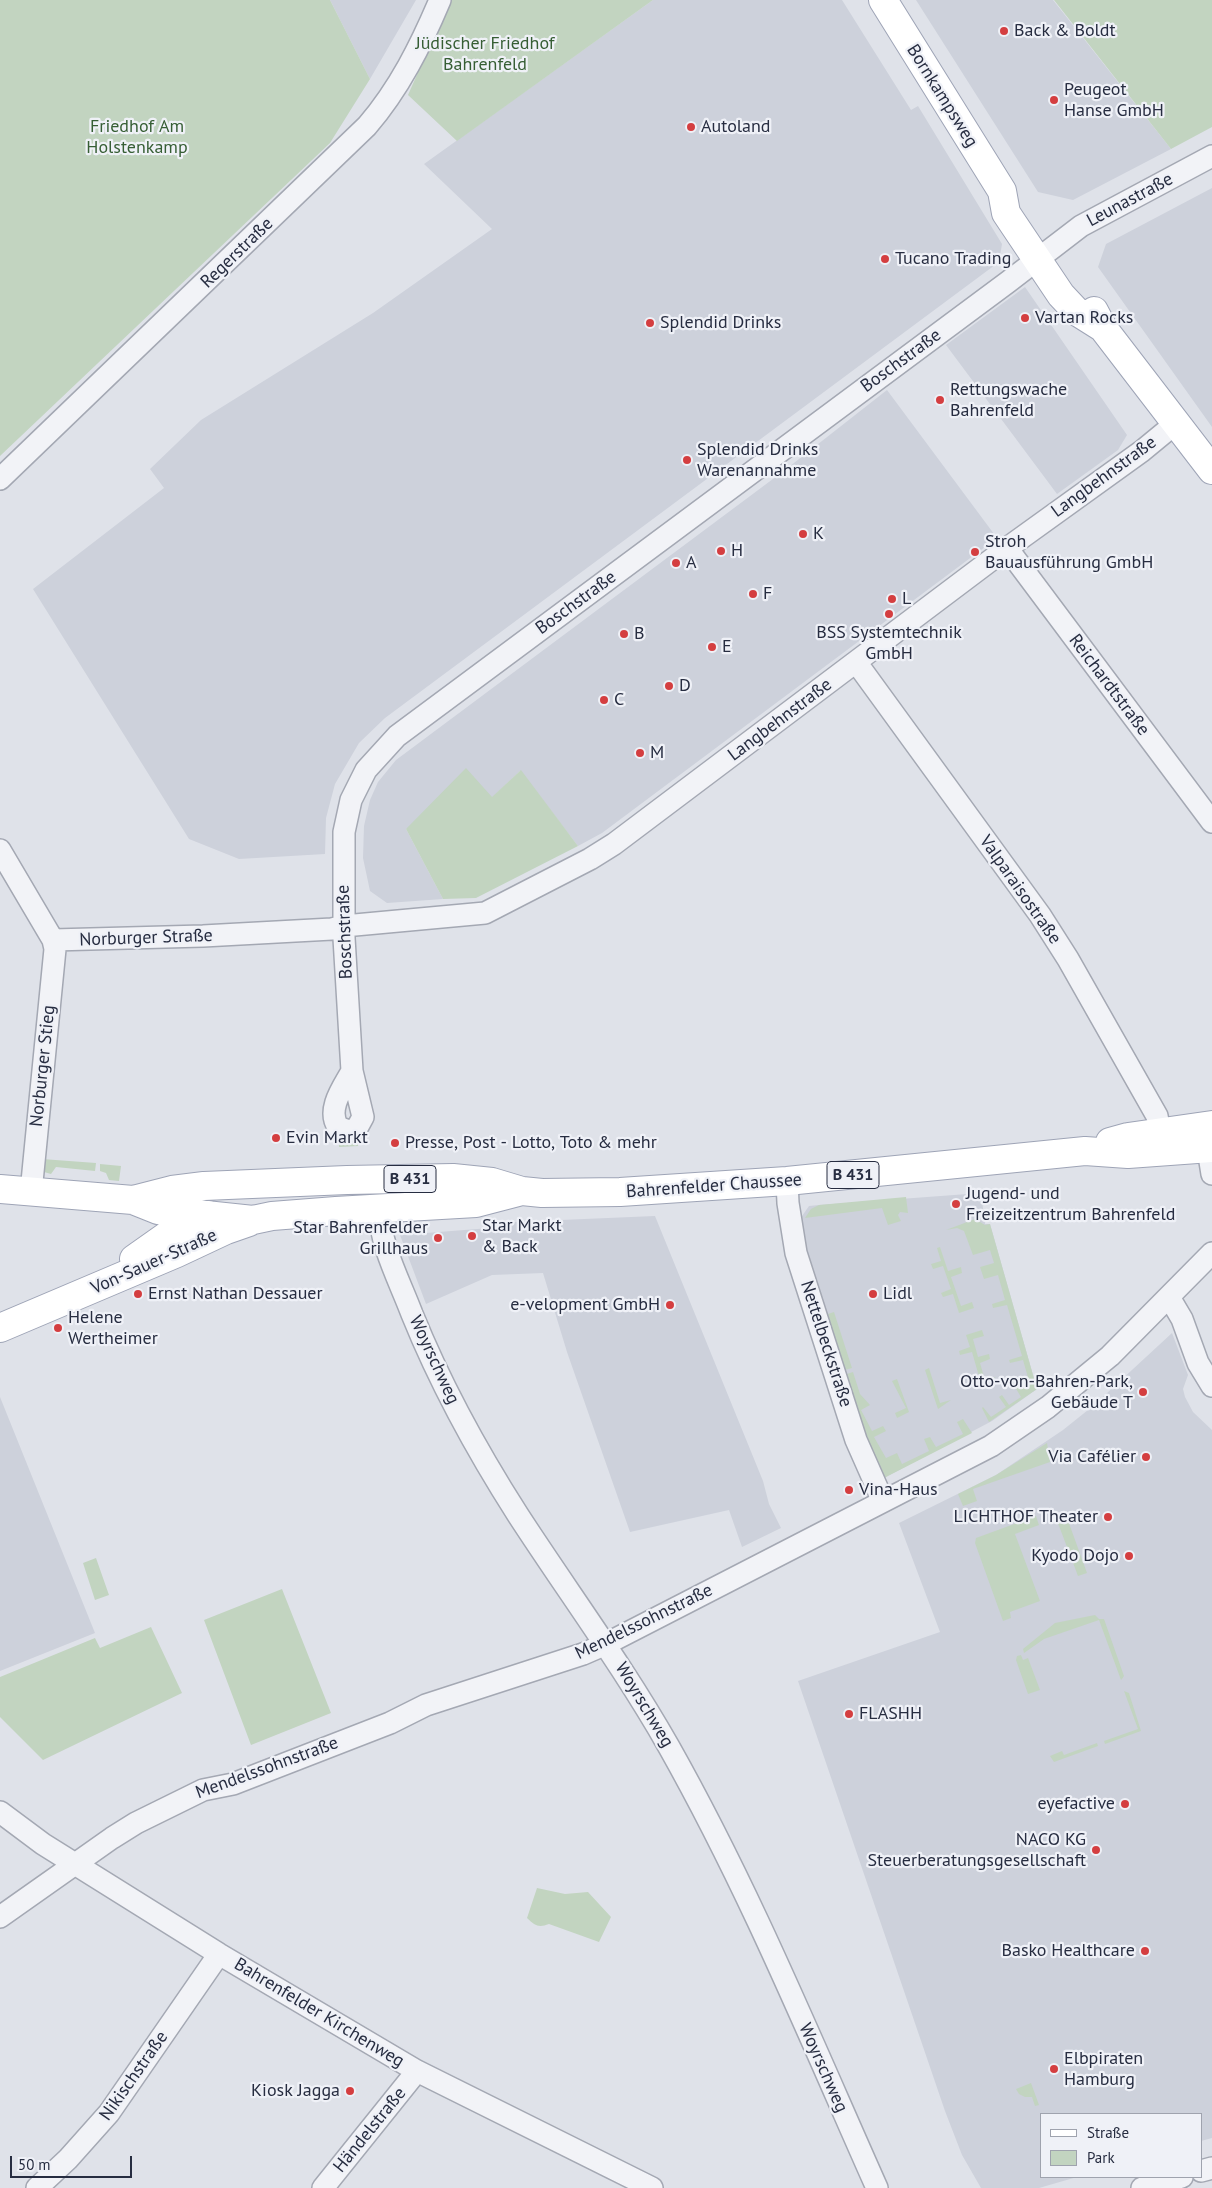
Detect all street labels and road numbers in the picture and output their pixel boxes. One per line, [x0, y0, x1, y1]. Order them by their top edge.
street label: Bornkampsweg [902, 41, 982, 151]
street label: Leunastraße [1083, 168, 1177, 232]
street label: Regerstraße [196, 213, 278, 293]
street label: Boschstraße [857, 325, 945, 397]
street label: Langbehnstraße [1047, 432, 1161, 522]
street label: Boschstraße [532, 567, 620, 639]
street label: Reichardtstraße [1064, 630, 1154, 740]
street label: Langbehnstraße [724, 674, 836, 766]
street label: Valparaisostraße [975, 831, 1065, 949]
street label: Boschstraße [333, 885, 357, 979]
street label: Norburger Straße [79, 925, 213, 951]
street label: Norburger Stieg [26, 1004, 60, 1128]
road number: B 431 [827, 1162, 879, 1188]
road number: B 431 [384, 1166, 436, 1192]
street label: Bahrenfelder Chaussee [625, 1169, 803, 1203]
street label: Von-Sauer-Straße [88, 1225, 220, 1299]
street label: Nettelbeckstraße [795, 1278, 857, 1410]
street label: Woyrschweg [404, 1312, 464, 1408]
street label: Mendelssohnstraße [572, 1579, 716, 1665]
street label: Woyrschweg [610, 1659, 678, 1751]
street label: Mendelssohnstraße [193, 1732, 341, 1804]
street label: Bahrenfelder Kirchenweg [230, 1954, 408, 2072]
street label: Woyrschweg [794, 2020, 852, 2116]
street label: Nikischstraße [95, 2027, 173, 2125]
street label: Händelstraße [329, 2083, 411, 2177]

